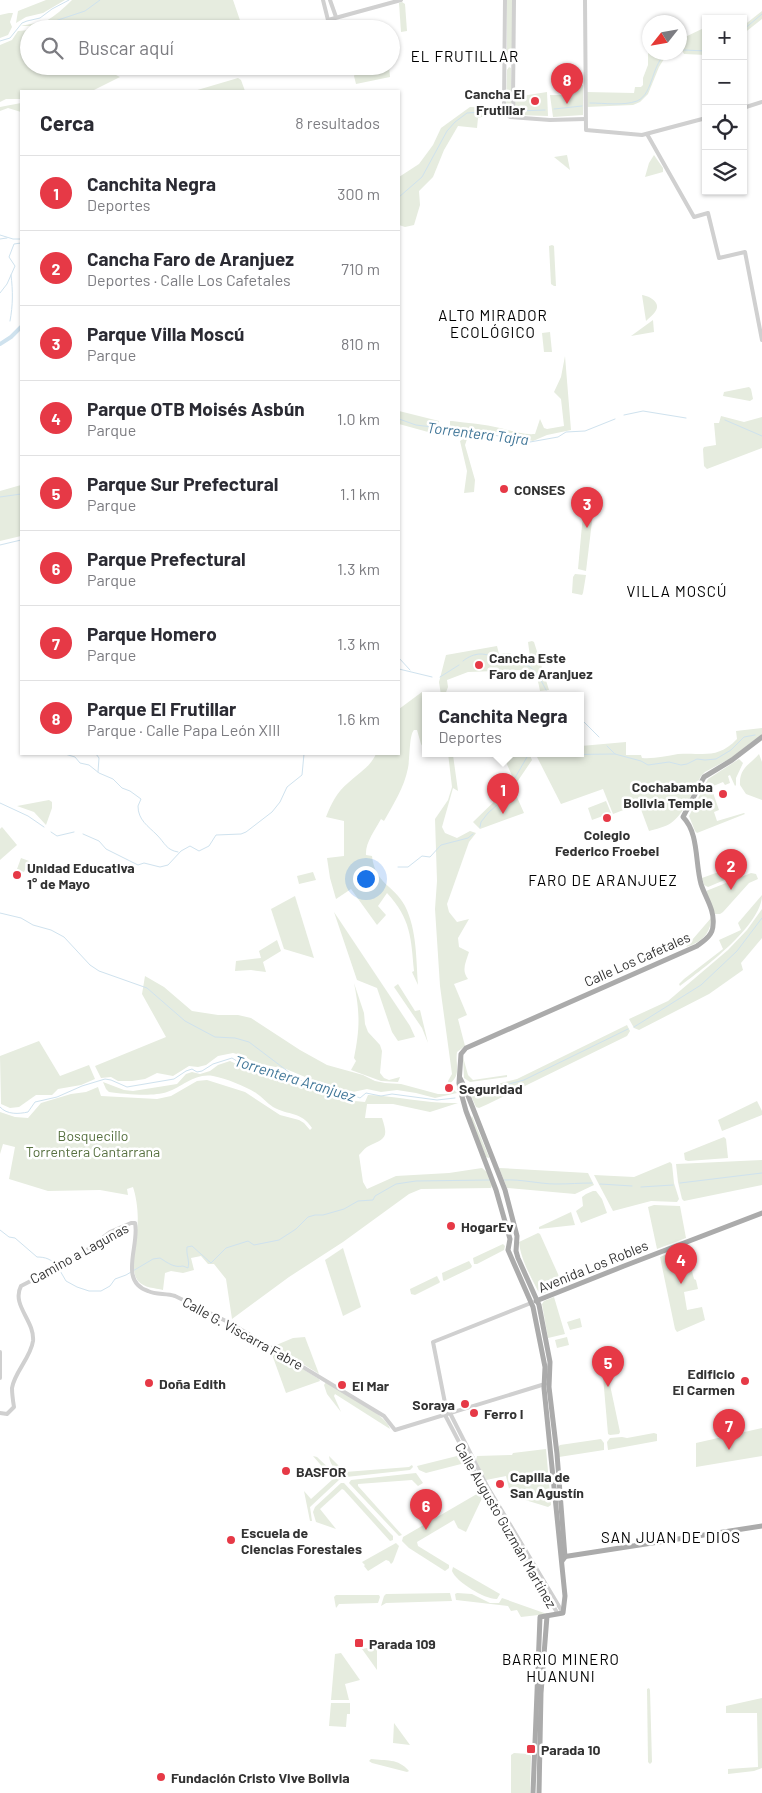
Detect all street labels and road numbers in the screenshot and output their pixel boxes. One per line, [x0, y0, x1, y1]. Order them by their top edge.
street label: Calle Los Cafetales [581, 928, 693, 990]
street label: Camino a Lagunas [27, 1219, 131, 1287]
street label: Avenida Los Robles [536, 1236, 651, 1296]
street label: Calle G. Viscarra Fabre [180, 1293, 306, 1373]
street label: Calle Augusto Guzmán Martínez [452, 1439, 560, 1611]

